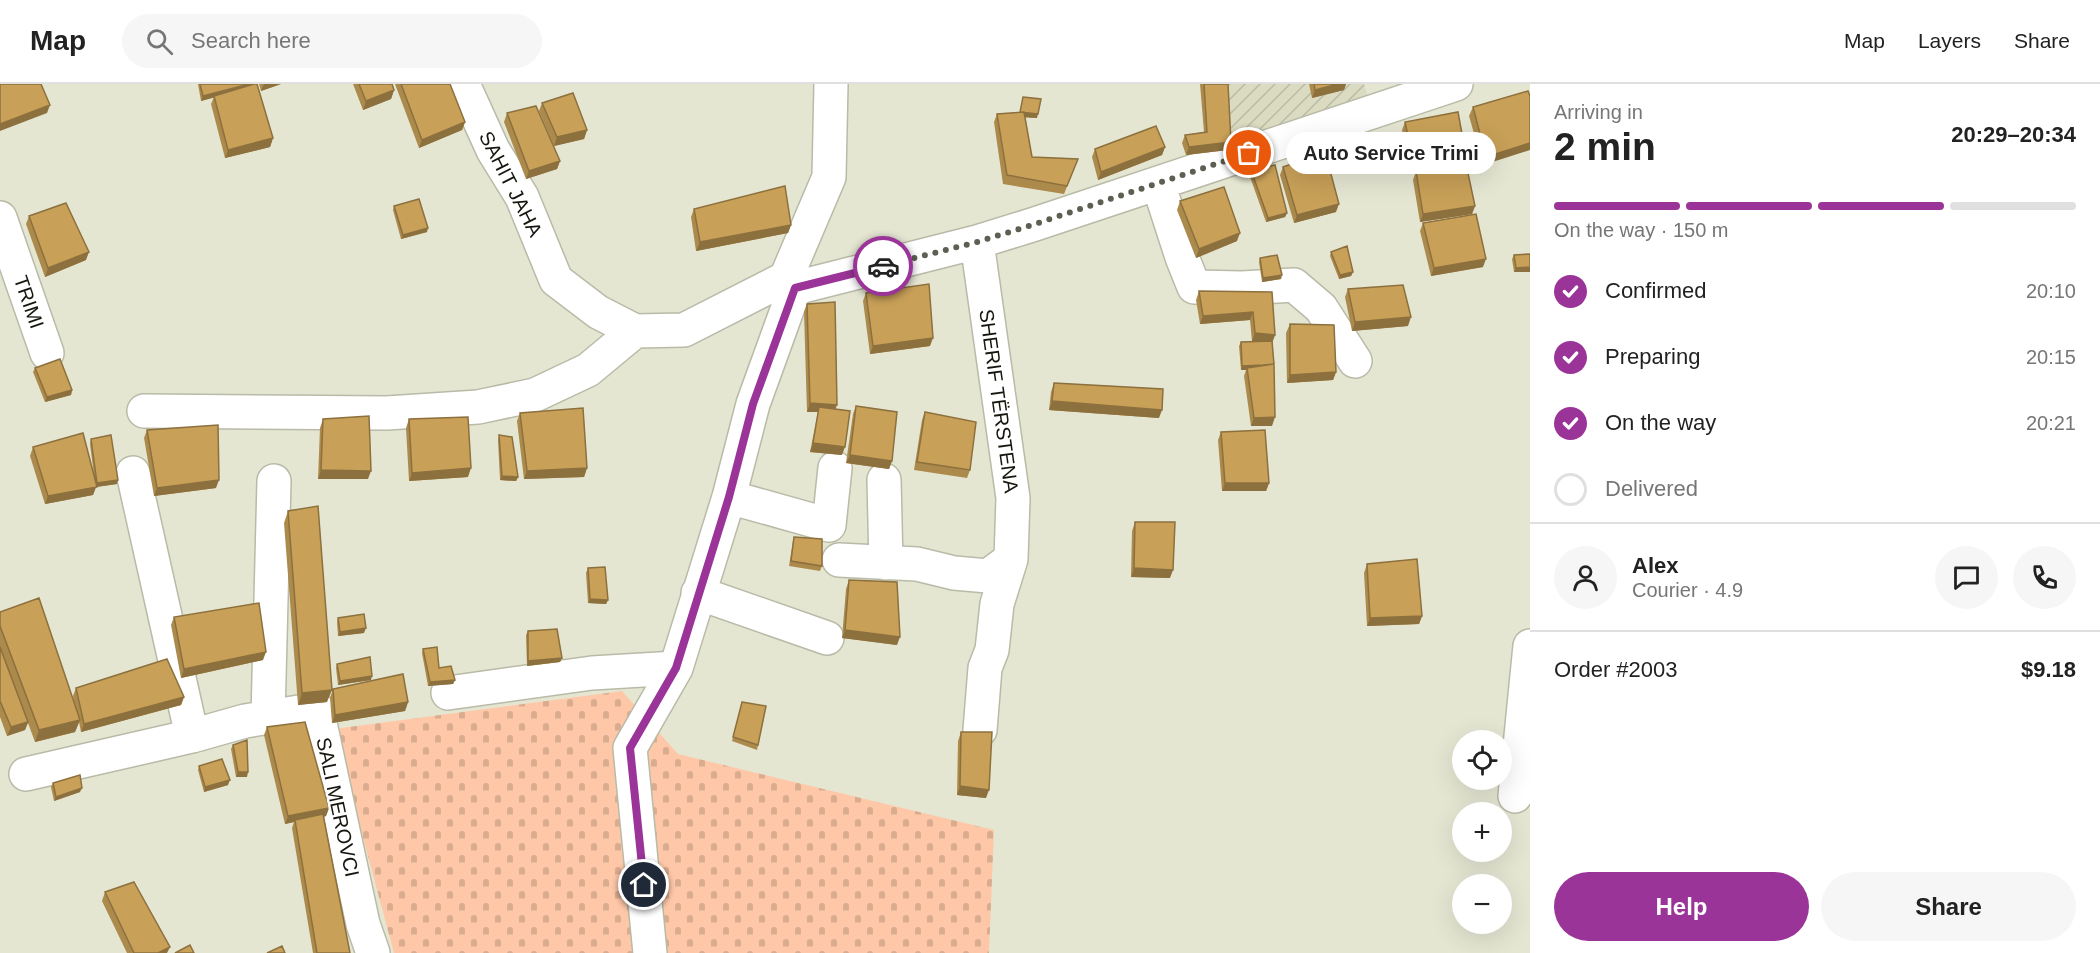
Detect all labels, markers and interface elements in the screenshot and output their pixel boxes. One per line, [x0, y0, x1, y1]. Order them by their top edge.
search box [122, 14, 542, 68]
text: Map [30, 25, 86, 56]
icon: search [143, 25, 176, 58]
text: Search here [191, 28, 311, 53]
text: Map [1844, 29, 1885, 52]
text: Layers [1918, 29, 1981, 52]
text: Share [2014, 29, 2070, 52]
text: Arriving in [1554, 101, 1643, 123]
text: 20:29–20:34 [1951, 122, 2076, 147]
text: 2 min [1554, 125, 1656, 168]
pin [1223, 127, 1274, 178]
street label: SAHIT JAHA [475, 128, 547, 241]
callout: Auto Service Trimi [1285, 132, 1495, 174]
icon: bag [1232, 136, 1265, 169]
text: Auto Service Trimi [1303, 142, 1479, 164]
text: On the way · 150 m [1554, 219, 1729, 241]
courier [853, 236, 913, 296]
icon: car [867, 250, 900, 283]
street label: TRIMI [10, 273, 48, 331]
icon: check [1554, 275, 1587, 308]
text: Confirmed [1605, 278, 1706, 303]
text: 20:10 [2026, 280, 2076, 302]
street label: SHERIF TËRSTENA [975, 308, 1023, 495]
icon: check [1554, 341, 1587, 374]
text: Preparing [1605, 344, 1700, 369]
text: 20:15 [2026, 346, 2076, 368]
icon: check [1554, 407, 1587, 440]
text: On the way [1605, 410, 1716, 435]
text: 20:21 [2026, 412, 2076, 434]
text: Delivered [1605, 476, 1698, 501]
button: person [1554, 546, 1617, 609]
button: chat [1935, 546, 1998, 609]
button: phone [2013, 546, 2076, 609]
text: Alex [1632, 553, 1678, 578]
text: Courier · 4.9 [1632, 579, 1743, 601]
text: Order #2003 [1554, 657, 1678, 682]
text: $9.18 [2021, 657, 2076, 682]
map controls [1452, 730, 1512, 934]
button: locate [1452, 730, 1512, 790]
street label: SALI MEROVCI [312, 735, 364, 879]
button: + [1452, 802, 1512, 862]
pin [618, 859, 669, 910]
icon: home [627, 868, 660, 901]
button: Help [1554, 872, 1809, 941]
button: Share [1821, 872, 2076, 941]
button: − [1452, 874, 1512, 934]

